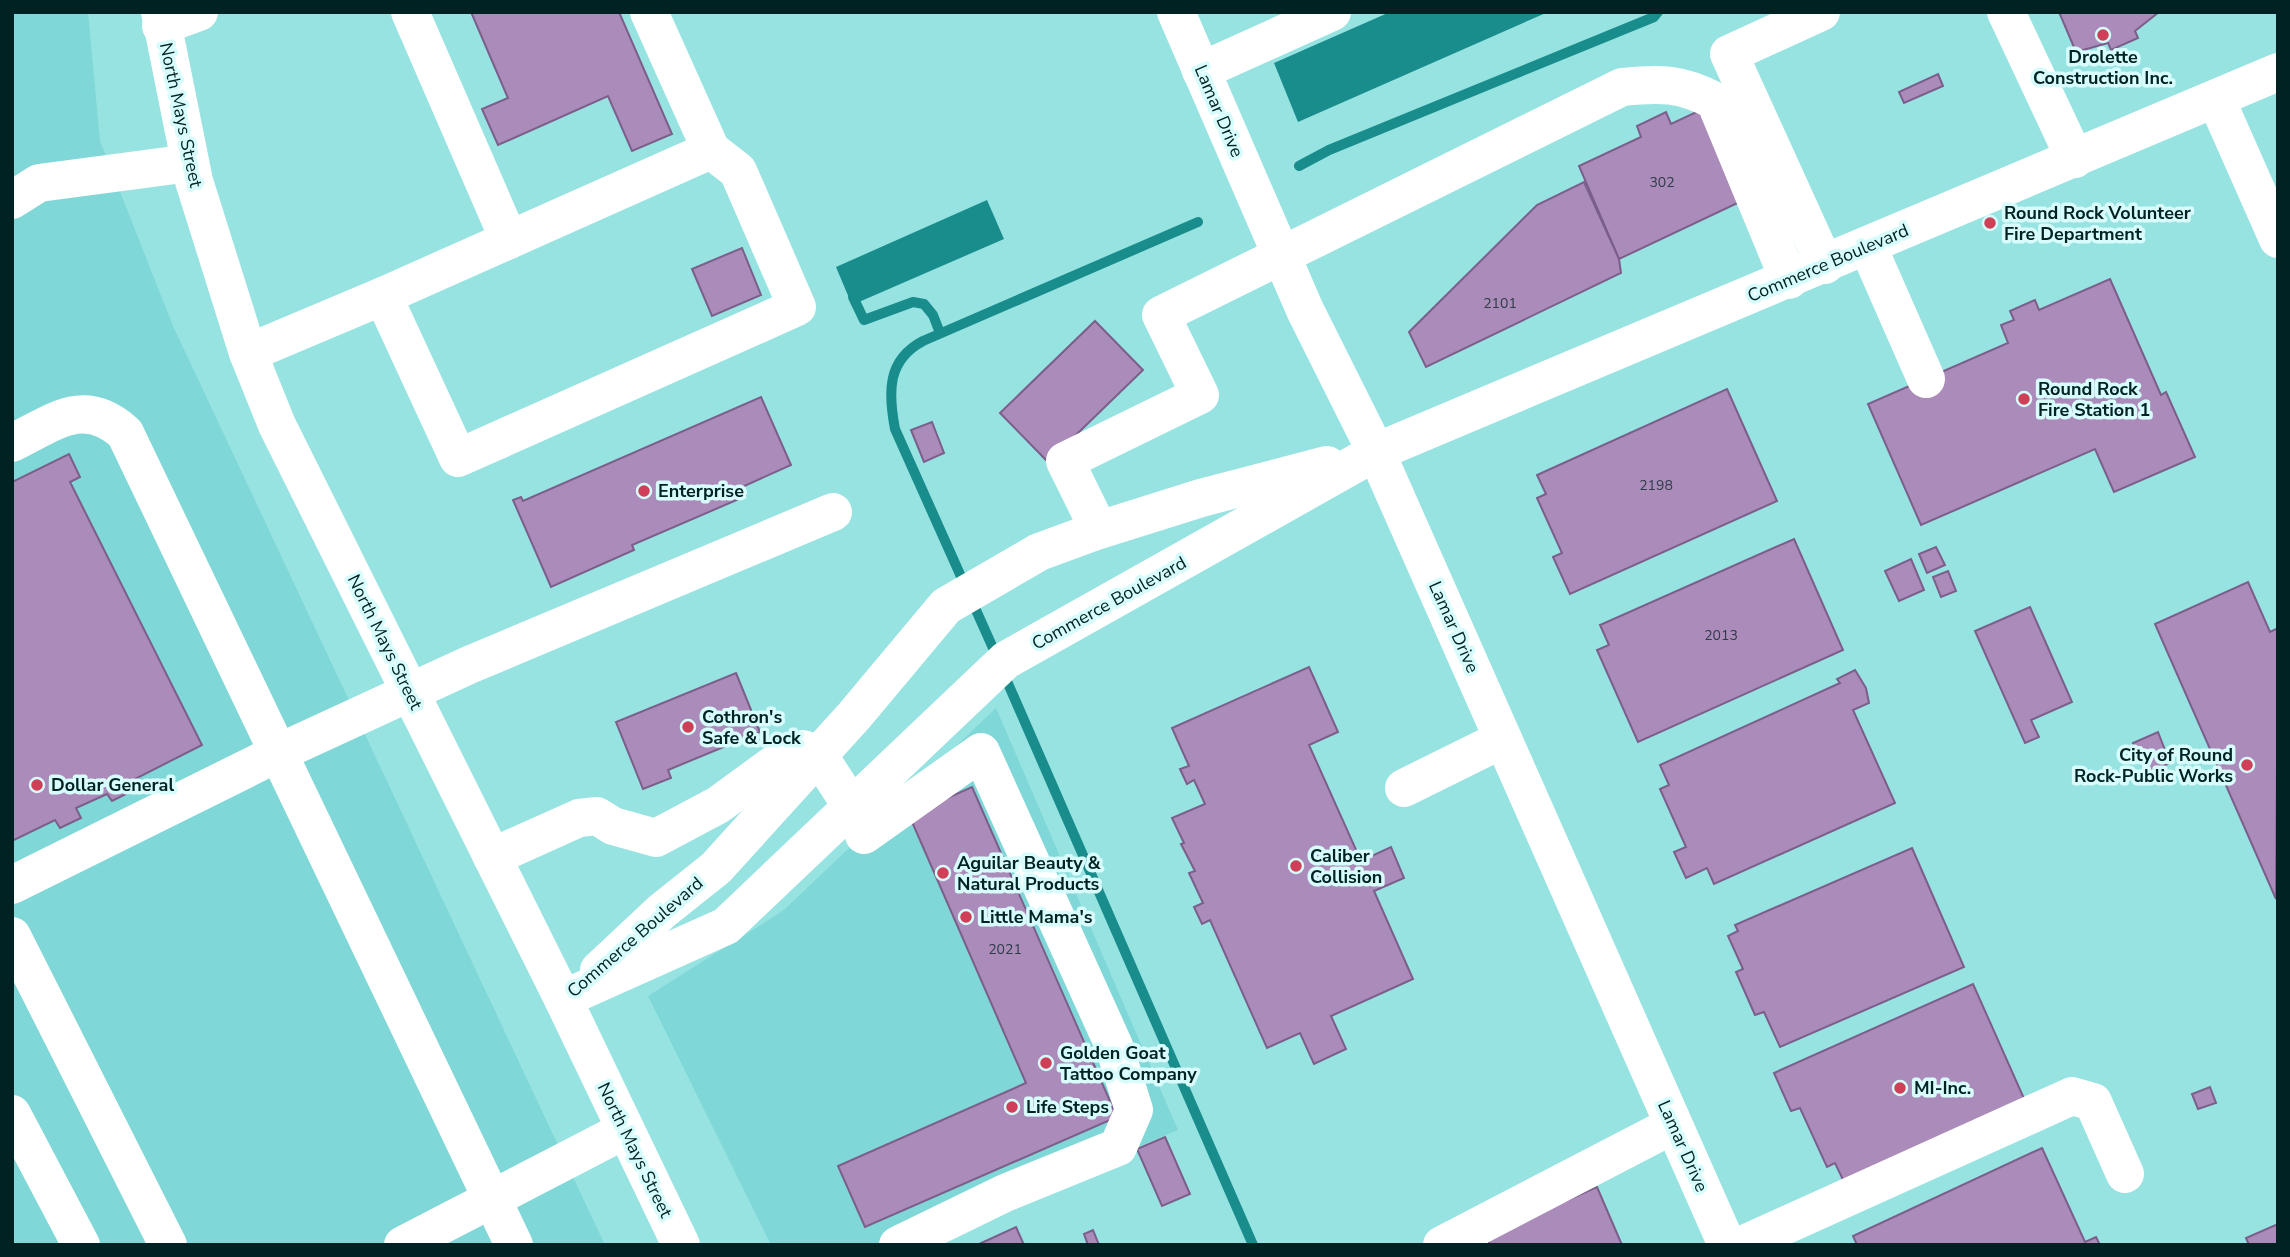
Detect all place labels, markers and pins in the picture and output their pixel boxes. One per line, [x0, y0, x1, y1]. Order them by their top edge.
marker: Drolette Construction Inc. [2095, 27, 2111, 43]
place label: Drolette Construction Inc. [2033, 45, 2173, 90]
place label: Round Rock Volunteer Fire Department [2004, 201, 2191, 246]
marker: Round Rock Volunteer Fire Department [1982, 215, 1998, 231]
place label: Round Rock Fire Station 1 [2038, 377, 2150, 422]
marker: Round Rock Fire Station 1 [2016, 391, 2032, 407]
place label: Enterprise [658, 479, 744, 503]
marker: Enterprise [636, 483, 652, 499]
place label: Cothron's Safe & Lock [702, 705, 801, 750]
marker: Cothron's Safe & Lock [680, 719, 696, 735]
place label: City of Round Rock-Public Works [2074, 743, 2233, 788]
marker: City of Round Rock-Public Works [2239, 757, 2255, 773]
place label: Dollar General [51, 773, 174, 797]
marker: Dollar General [29, 777, 45, 793]
place label: Caliber Collision [1310, 844, 1382, 889]
place label: Aguilar Beauty & Natural Products [957, 851, 1101, 896]
marker: Caliber Collision [1288, 858, 1304, 874]
marker: Aguilar Beauty & Natural Products [935, 865, 951, 881]
place label: Little Mama's [980, 905, 1093, 929]
marker: Little Mama's [958, 909, 974, 925]
place label: Golden Goat Tattoo Company [1060, 1041, 1197, 1086]
marker: Golden Goat Tattoo Company [1038, 1055, 1054, 1071]
place label: MI-Inc. [1914, 1076, 1971, 1100]
marker: MI-Inc. [1892, 1080, 1908, 1096]
place label: Life Steps [1026, 1095, 1109, 1119]
marker: Life Steps [1004, 1099, 1020, 1115]

